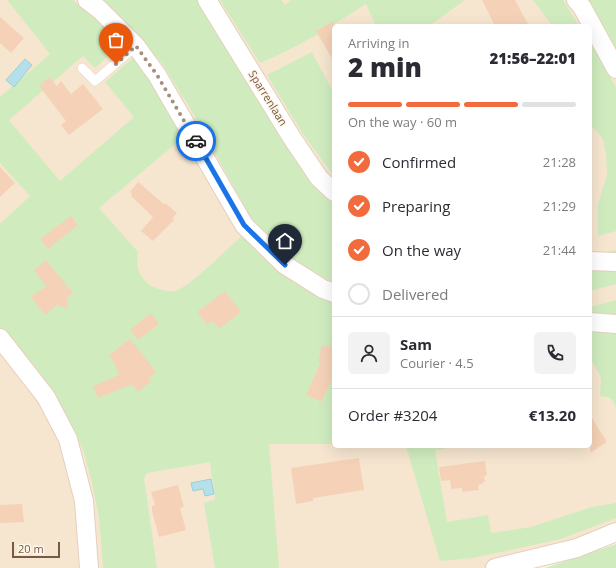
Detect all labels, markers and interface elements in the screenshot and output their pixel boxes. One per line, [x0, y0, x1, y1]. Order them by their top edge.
pin [99, 23, 133, 64]
icon: bag [105, 29, 127, 51]
text: Arriving in [348, 34, 410, 52]
text: 21:56–22:01 [490, 48, 576, 68]
text: 2 min [348, 49, 422, 85]
street label: Sparrenlaan [245, 67, 291, 128]
text: On the way · 60 m [348, 113, 457, 131]
courier [176, 121, 216, 161]
icon: car [185, 130, 207, 152]
icon: check [348, 151, 370, 173]
text: Confirmed [382, 152, 456, 172]
text: 21:28 [543, 153, 576, 171]
icon: check [348, 195, 370, 217]
text: Preparing [382, 196, 450, 216]
text: 21:29 [543, 197, 576, 215]
pin [268, 224, 302, 265]
icon: home [274, 230, 296, 252]
icon: check [348, 239, 370, 261]
text: On the way [382, 240, 461, 260]
text: 21:44 [543, 241, 576, 259]
text: Delivered [382, 284, 449, 304]
button: person [348, 332, 390, 374]
button: phone [534, 332, 576, 374]
text: Sam [400, 334, 432, 354]
text: Courier · 4.5 [400, 354, 474, 372]
text: Order #3204 [348, 405, 437, 425]
text: €13.20 [529, 405, 576, 425]
scale bar [12, 540, 60, 559]
text: 20 m [18, 541, 44, 556]

